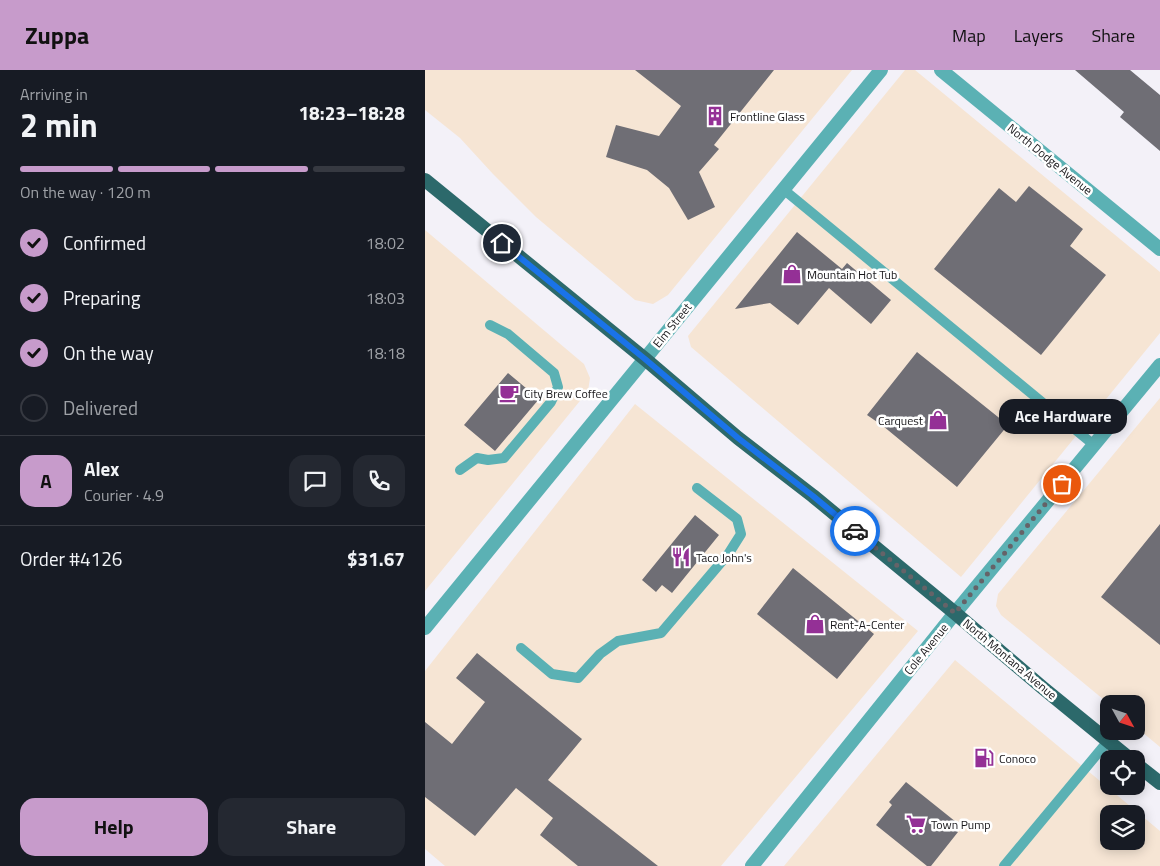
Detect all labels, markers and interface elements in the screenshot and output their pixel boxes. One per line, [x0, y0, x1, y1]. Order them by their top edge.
text: Zuppa [25, 17, 89, 53]
text: Map [952, 22, 986, 49]
text: Layers [1014, 22, 1063, 49]
text: Share [1091, 22, 1135, 49]
text: Arriving in [20, 82, 88, 106]
text: 18:23–18:28 [298, 98, 405, 127]
text: 2 min [20, 101, 98, 149]
building icon: Frontline Glass [704, 105, 726, 127]
place label: Frontline Glass [730, 107, 805, 126]
street label: North Dodge Avenue [1003, 119, 1097, 199]
text: On the way · 120 m [20, 180, 151, 204]
pin [481, 222, 523, 264]
text: Confirmed [63, 228, 146, 257]
icon: check [20, 229, 48, 257]
icon: home [488, 229, 516, 257]
text: 18:02 [366, 231, 405, 255]
shop icon: Mountain Hot Tub [781, 263, 803, 285]
place label: Mountain Hot Tub [807, 265, 897, 284]
text: Preparing [63, 283, 140, 312]
icon: check [20, 284, 48, 312]
text: 18:03 [366, 286, 405, 310]
street label: Elm Street [648, 298, 697, 352]
text: On the way [63, 338, 154, 367]
icon: check [20, 339, 48, 367]
text: 18:18 [366, 341, 405, 365]
cafe icon: City Brew Coffee [498, 382, 520, 404]
place label: City Brew Coffee [524, 384, 608, 403]
text: Delivered [63, 393, 138, 422]
callout: Ace Hardware [998, 399, 1126, 434]
text: Ace Hardware [1015, 404, 1111, 428]
shop icon: Carquest [927, 409, 949, 431]
place label: Carquest [878, 411, 924, 430]
text: Alex [84, 454, 119, 483]
button: chat [289, 455, 341, 507]
button: phone [353, 455, 405, 507]
pin [1041, 463, 1083, 505]
text: A [40, 466, 52, 495]
icon: bag [1048, 470, 1076, 498]
text: Courier · 4.9 [84, 483, 164, 507]
courier [830, 506, 880, 556]
icon: car [841, 517, 869, 545]
text: Order #4126 [20, 544, 122, 573]
text: $31.67 [347, 544, 405, 573]
restaurant icon: Taco John's [670, 546, 692, 568]
place label: Taco John's [696, 548, 752, 567]
shop icon: Rent-A-Center [804, 613, 826, 635]
street label: North Montana Avenue [959, 614, 1061, 704]
place label: Rent-A-Center [830, 615, 904, 634]
street label: Cole Avenue [899, 619, 953, 679]
north arrow [1100, 695, 1145, 740]
map controls [1100, 695, 1145, 850]
fuel station icon: Conoco [973, 747, 995, 769]
place label: Conoco [999, 749, 1036, 768]
button: locate [1100, 750, 1145, 795]
button: Help [20, 798, 208, 856]
button: Share [218, 798, 405, 856]
button: layers [1100, 805, 1145, 850]
supermarket icon: Town Pump [905, 813, 927, 835]
place label: Town Pump [931, 815, 991, 834]

